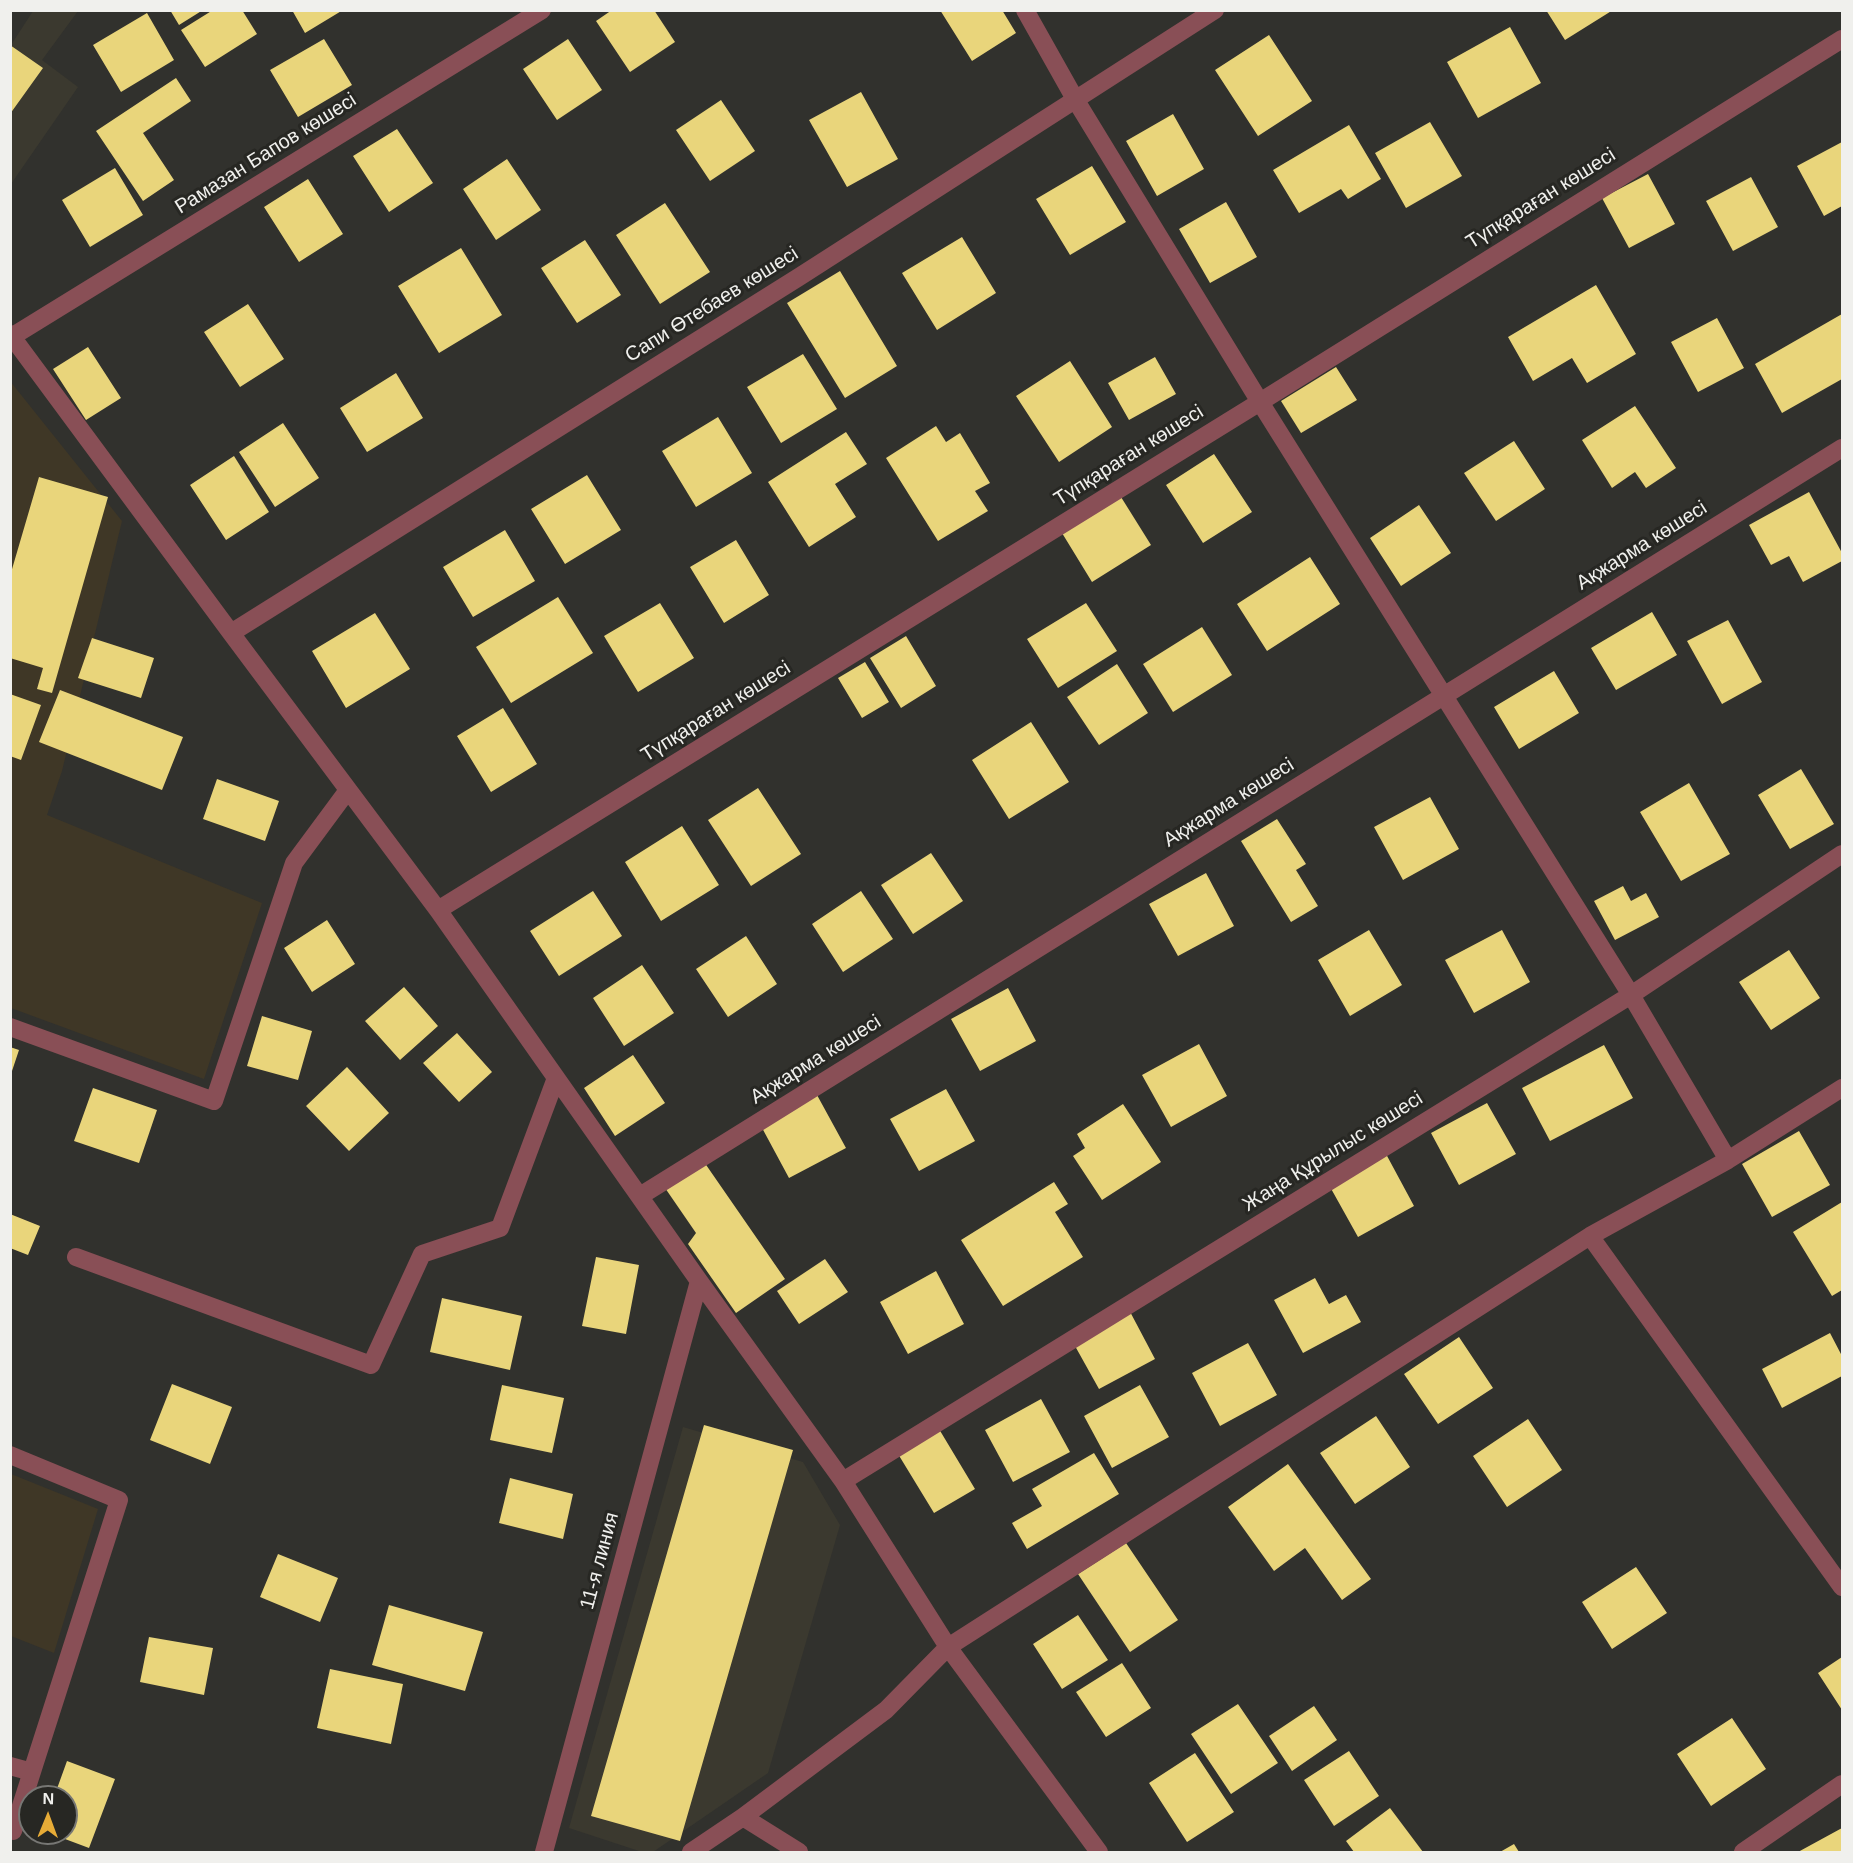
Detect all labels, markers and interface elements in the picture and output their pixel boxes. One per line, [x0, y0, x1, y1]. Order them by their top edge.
street label: Рамазан Бапов көшесі [171, 88, 361, 220]
street label: Түпқараған көшесі [1462, 143, 1620, 255]
street label: Сапи Өтебаев көшесі [621, 242, 803, 368]
street label: Түпқараған көшесі [1050, 400, 1208, 512]
street label: Ақжарма көшесі [1572, 496, 1712, 596]
street label: Түпқараған көшесі [637, 656, 795, 768]
street label: Ақжарма көшесі [1159, 753, 1299, 853]
street label: Ақжарма көшесі [746, 1010, 886, 1110]
street label: Жаңа Құрылыс көшесі [1239, 1087, 1427, 1217]
street label: 11-я линия [576, 1510, 624, 1612]
north arrow [18, 1785, 78, 1845]
text: N [42, 1790, 54, 1807]

